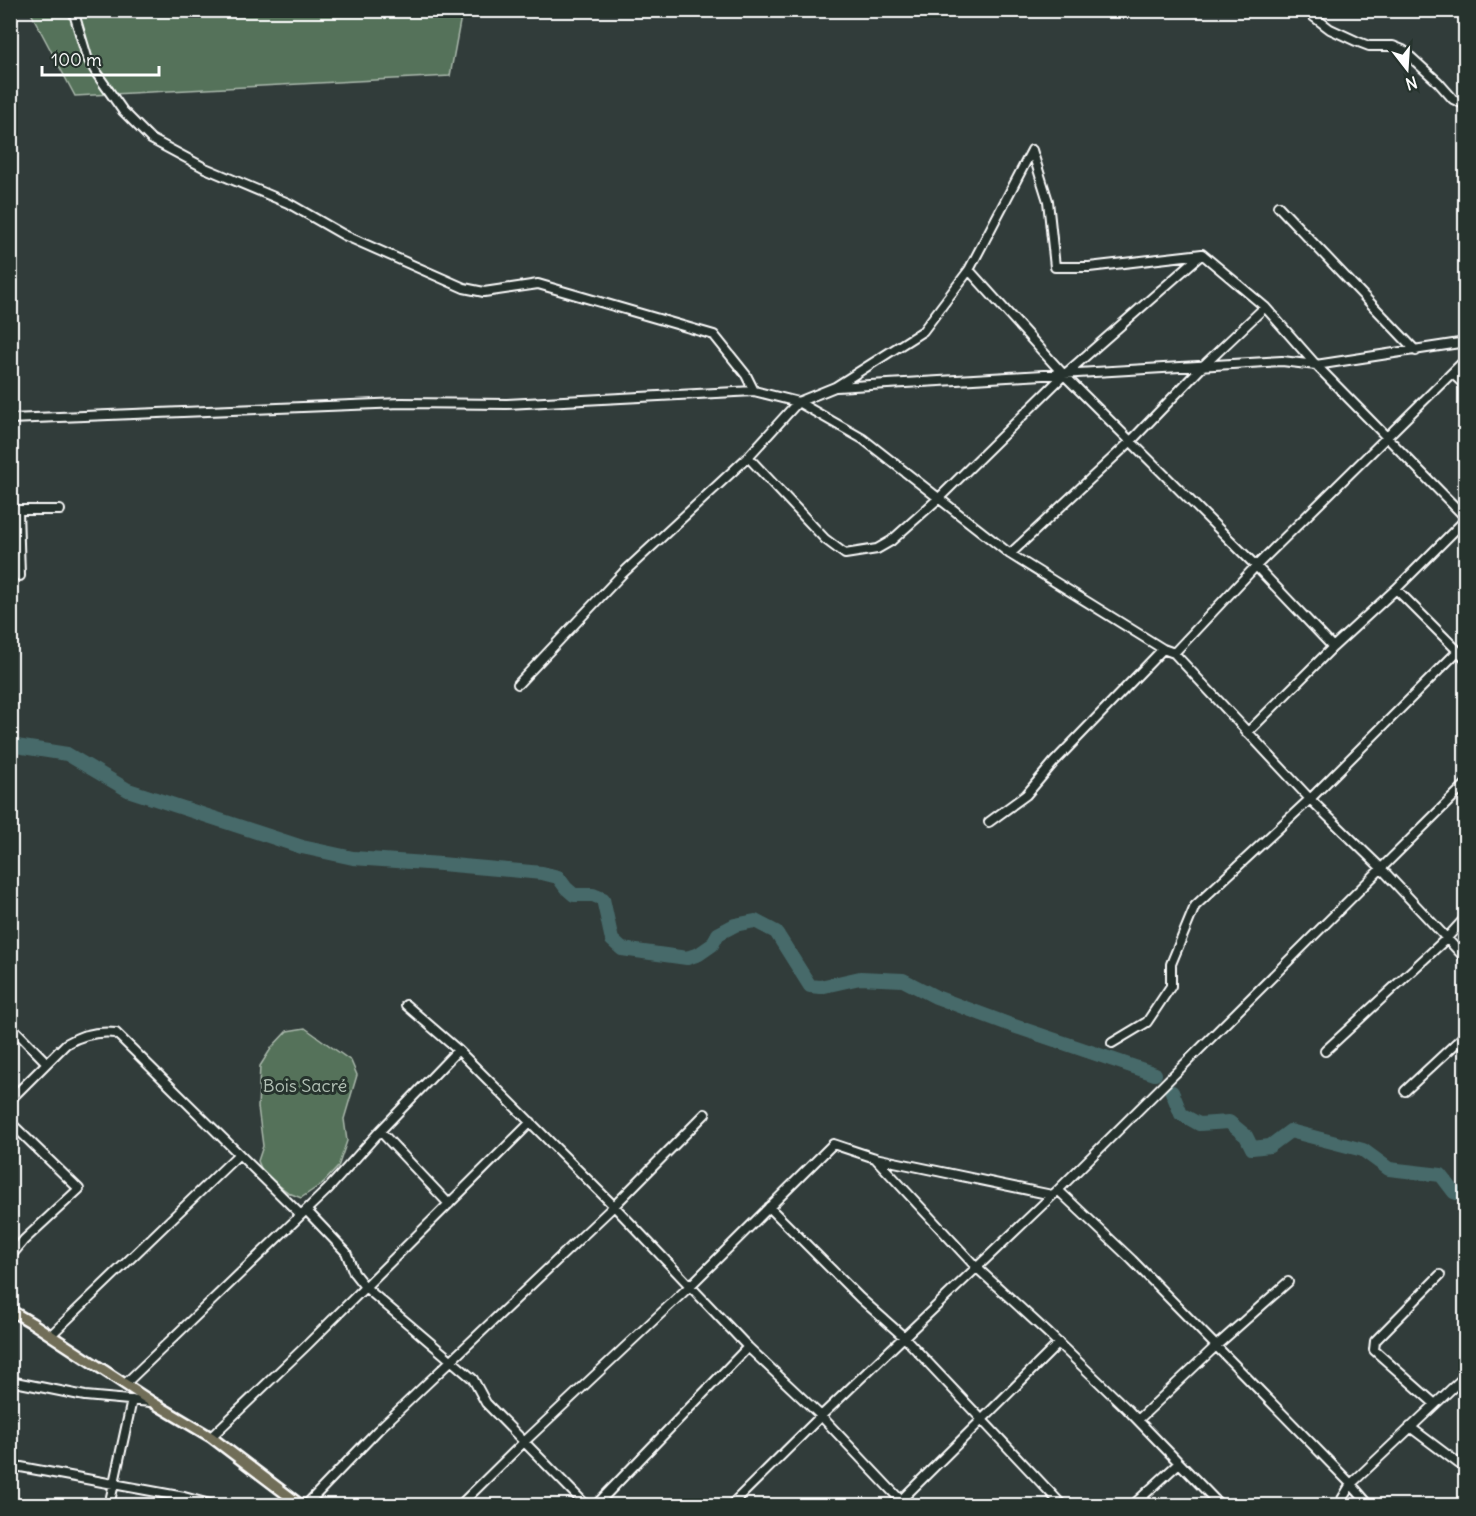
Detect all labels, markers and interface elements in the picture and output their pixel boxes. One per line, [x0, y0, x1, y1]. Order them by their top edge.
scale bar [42, 39, 159, 77]
north arrow [1377, 39, 1437, 99]
text: 100 m [51, 48, 102, 71]
text: N [1403, 72, 1420, 95]
park label: Bois Sacré [263, 1074, 347, 1097]

